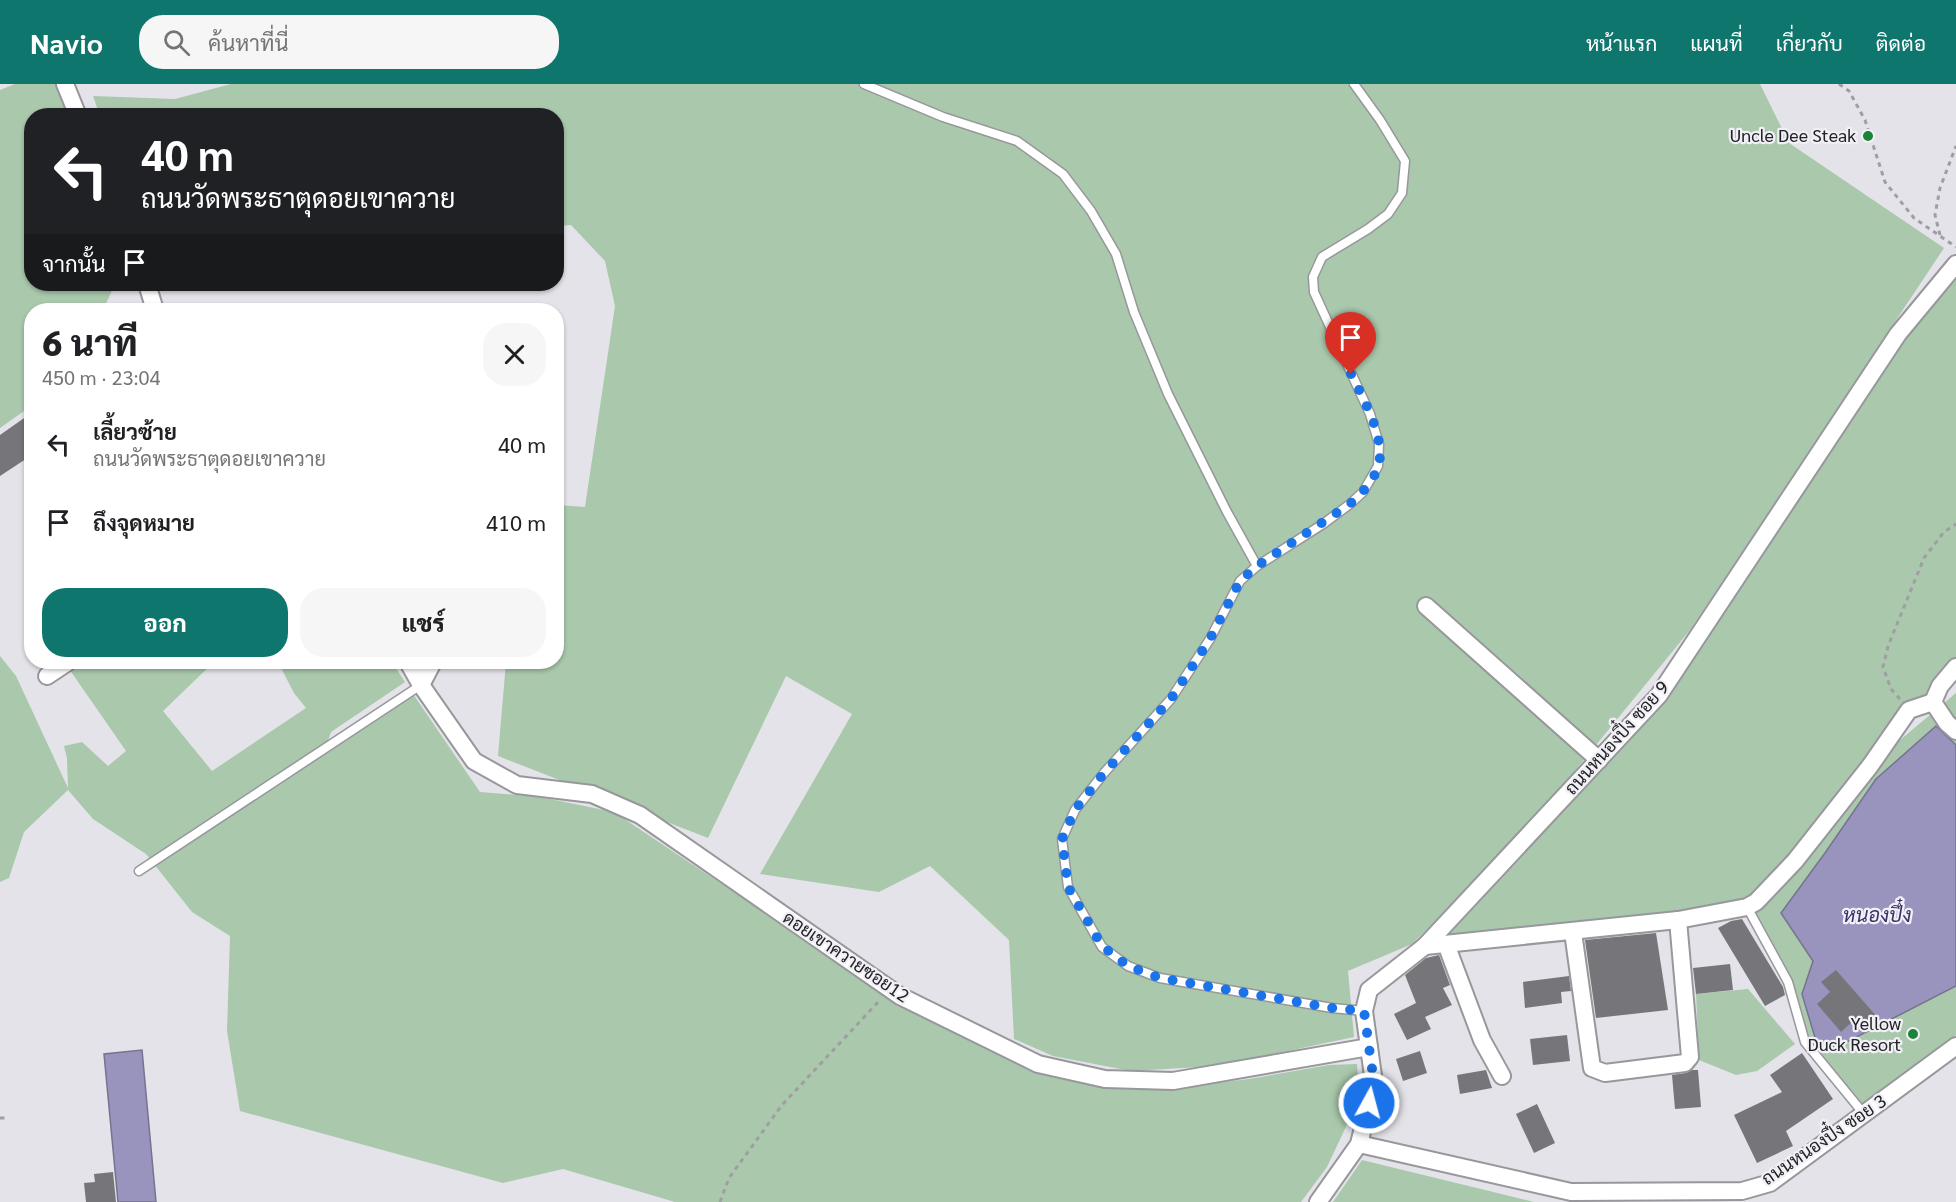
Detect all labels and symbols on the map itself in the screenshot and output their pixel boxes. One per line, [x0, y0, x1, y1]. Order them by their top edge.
place label: Uncle Dee Steak [1729, 123, 1856, 146]
marker: Uncle Dee Steak [1861, 129, 1875, 143]
pin [1325, 312, 1376, 374]
street label: ถนนหนองปึ๋ง ซอย 9 [1556, 673, 1673, 799]
water label: หนองปึ๋ง [1843, 898, 1911, 927]
street label: ดอยเขาควายซอย12 [779, 905, 914, 1007]
place label: Yellow Duck Resort [1807, 1011, 1901, 1055]
marker: Yellow Duck Resort [1906, 1027, 1920, 1041]
position arrow [1337, 1071, 1401, 1135]
street label: ถนนหนองปึ๋ง ซอย 3 [1755, 1086, 1890, 1189]

